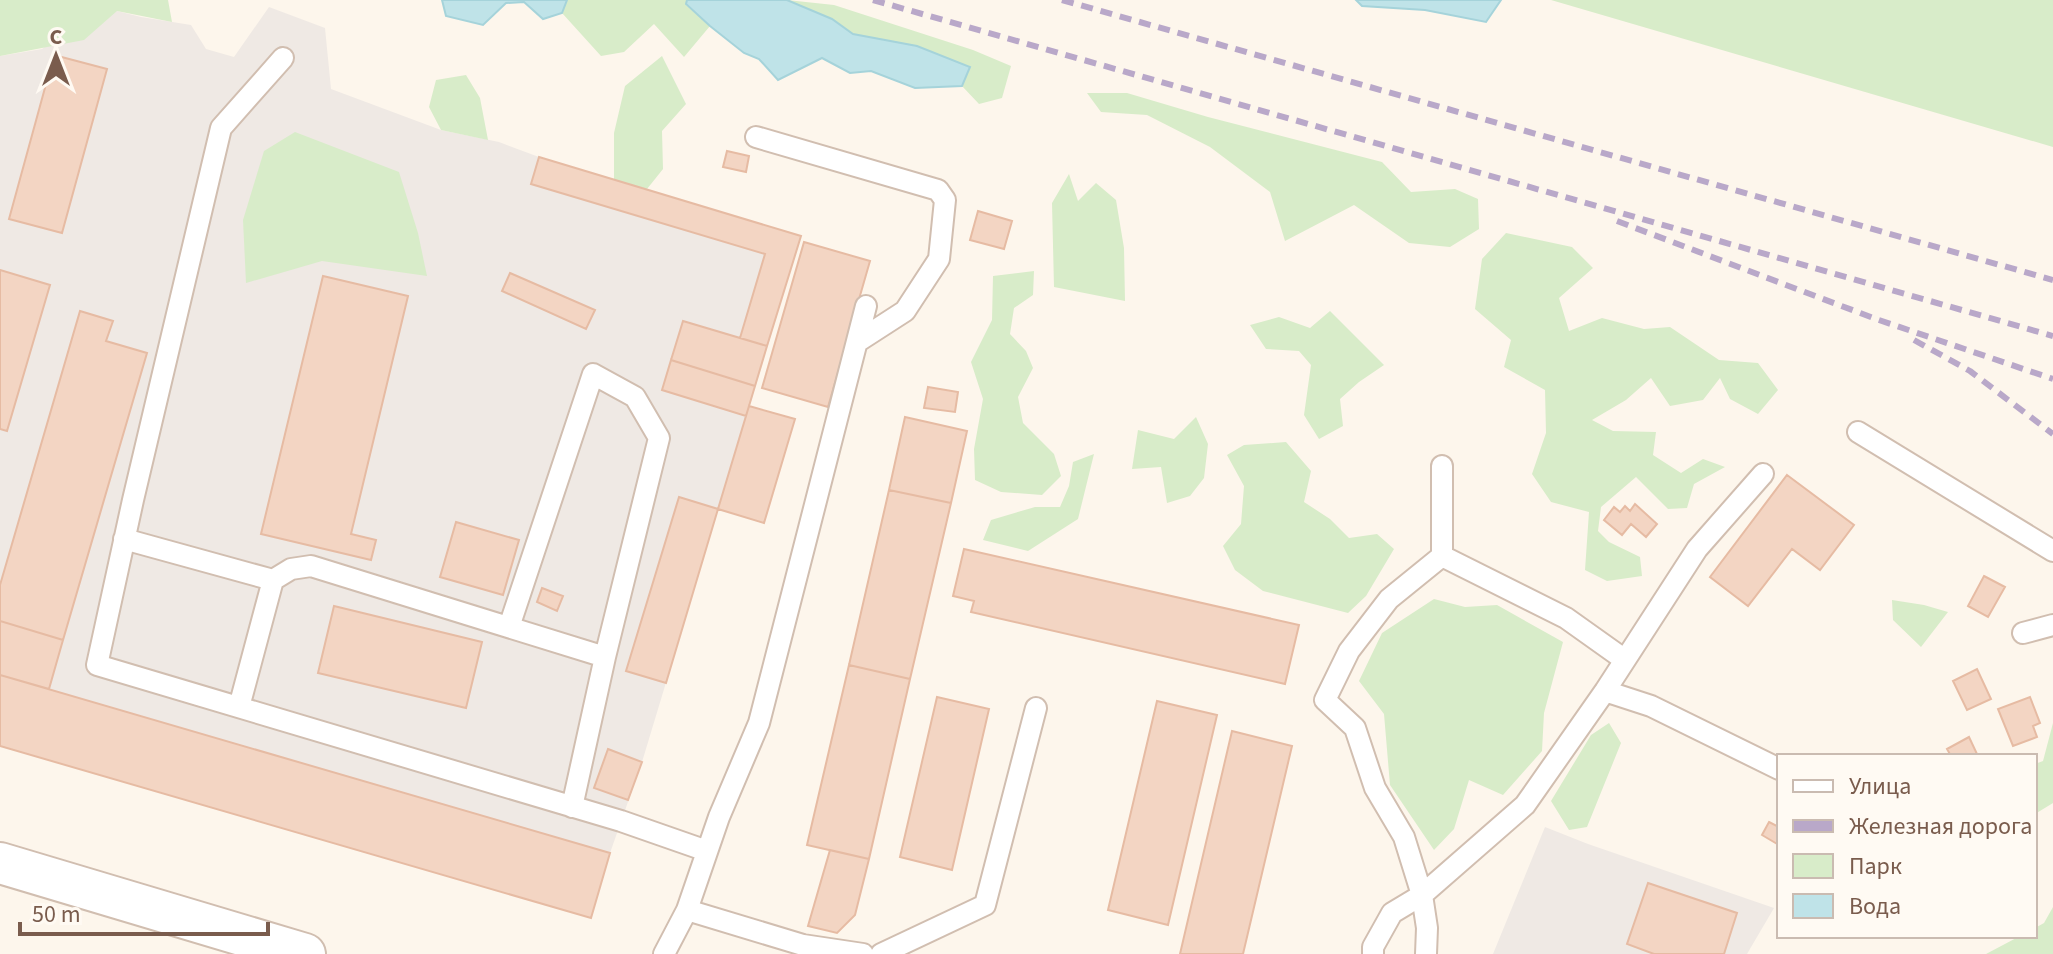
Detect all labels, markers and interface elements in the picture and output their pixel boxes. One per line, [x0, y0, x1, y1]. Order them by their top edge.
north arrow [16, 16, 96, 96]
text: С [50, 21, 63, 53]
legend [1777, 754, 2037, 938]
text: Улица [1849, 769, 1911, 804]
text: Железная дорога [1849, 809, 2032, 844]
text: Парк [1849, 849, 1902, 884]
scale bar [20, 886, 268, 936]
text: Вода [1849, 889, 1901, 924]
text: 50 m [32, 897, 81, 932]

